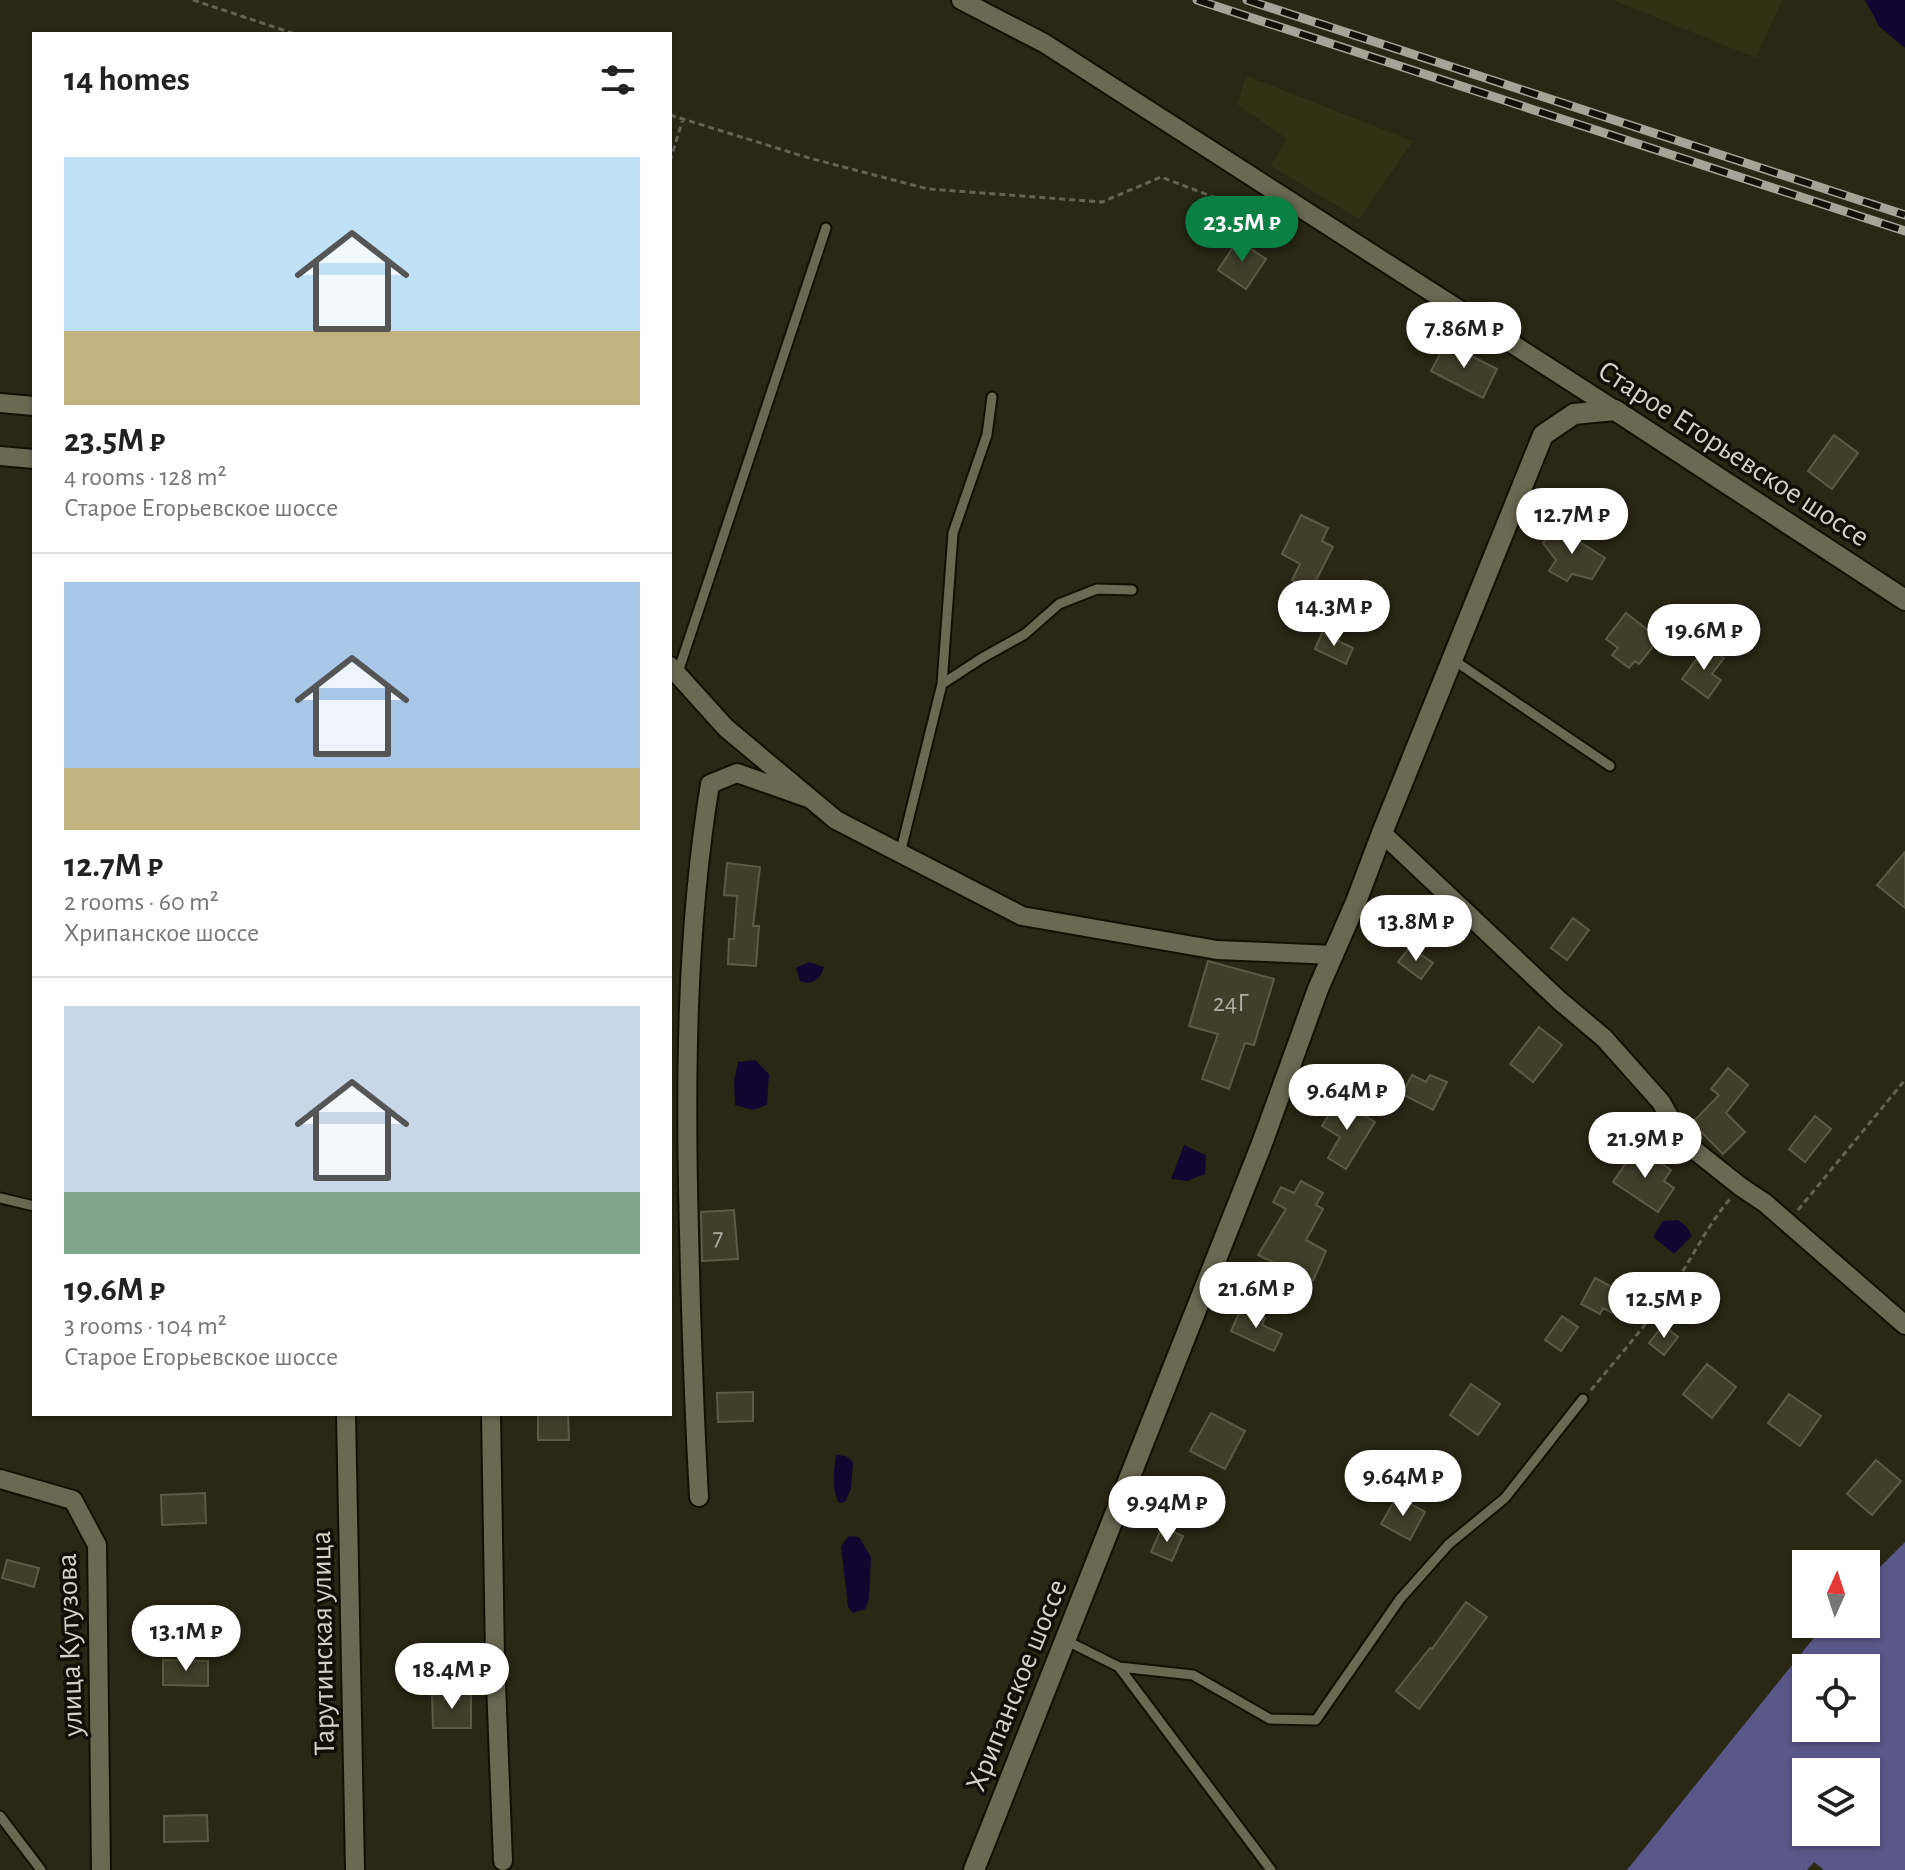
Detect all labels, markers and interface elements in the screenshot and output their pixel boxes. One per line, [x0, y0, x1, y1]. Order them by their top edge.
icon: filters [596, 58, 640, 102]
text: 14 homes [64, 63, 190, 97]
pin: 23.5M ₽ [1168, 196, 1316, 264]
icon: home [280, 209, 424, 353]
text: 23.5M ₽ [1203, 209, 1281, 235]
pin: 7.86M ₽ [1390, 302, 1538, 370]
text: 7.86M ₽ [1424, 315, 1504, 341]
street label: Старое Егорьевское шоссе [1593, 355, 1874, 553]
text: 23.5M ₽ [64, 424, 165, 458]
text: 4 rooms · 128 m² [64, 464, 227, 490]
pin: 12.7M ₽ [1498, 488, 1646, 556]
text: Старое Егорьевское шоссе [64, 495, 338, 521]
text: 12.7M ₽ [1534, 501, 1610, 527]
pin: 14.3M ₽ [1260, 580, 1408, 648]
text: 14.3M ₽ [1296, 593, 1372, 619]
pin: 19.6M ₽ [1630, 604, 1778, 672]
text: 19.6M ₽ [1665, 617, 1743, 643]
icon: home [280, 634, 424, 778]
text: 12.7M ₽ [64, 849, 163, 883]
text: 2 rooms · 60 m² [64, 889, 219, 915]
pin: 13.8M ₽ [1342, 895, 1490, 963]
text: 13.8M ₽ [1378, 908, 1454, 934]
text: Хрипанское шоссе [64, 920, 259, 946]
house number: 24Г [1213, 990, 1249, 1016]
icon: home [280, 1058, 424, 1202]
pin: 9.64M ₽ [1273, 1064, 1421, 1132]
text: 9.64M ₽ [1307, 1077, 1387, 1103]
pin: 21.9M ₽ [1571, 1112, 1719, 1180]
text: 21.9M ₽ [1607, 1125, 1683, 1151]
house number: 7 [713, 1224, 724, 1250]
pin: 21.6M ₽ [1182, 1262, 1330, 1330]
pin: 12.5M ₽ [1590, 1272, 1738, 1340]
text: 19.6M ₽ [64, 1273, 165, 1307]
text: 21.6M ₽ [1218, 1275, 1294, 1301]
text: 12.5M ₽ [1626, 1285, 1702, 1311]
text: 3 rooms · 104 m² [64, 1313, 227, 1339]
text: Старое Егорьевское шоссе [64, 1344, 338, 1370]
pin: 9.64M ₽ [1329, 1450, 1477, 1518]
text: 9.64M ₽ [1363, 1463, 1443, 1489]
pin: 9.94M ₽ [1093, 1476, 1241, 1544]
text: 9.94M ₽ [1127, 1489, 1207, 1515]
street label: Тарутинская улица [306, 1530, 340, 1756]
north arrow [1792, 1550, 1880, 1638]
map controls [1792, 1550, 1880, 1846]
street label: улица Кутузова [52, 1553, 88, 1738]
street label: Хрипанское шоссе [961, 1575, 1073, 1795]
pin: 13.1M ₽ [112, 1605, 260, 1673]
text: 13.1M ₽ [150, 1618, 222, 1644]
pin: 18.4M ₽ [378, 1643, 526, 1711]
button: locate [1792, 1654, 1880, 1742]
text: 18.4M ₽ [413, 1656, 491, 1682]
button: layers [1792, 1758, 1880, 1846]

